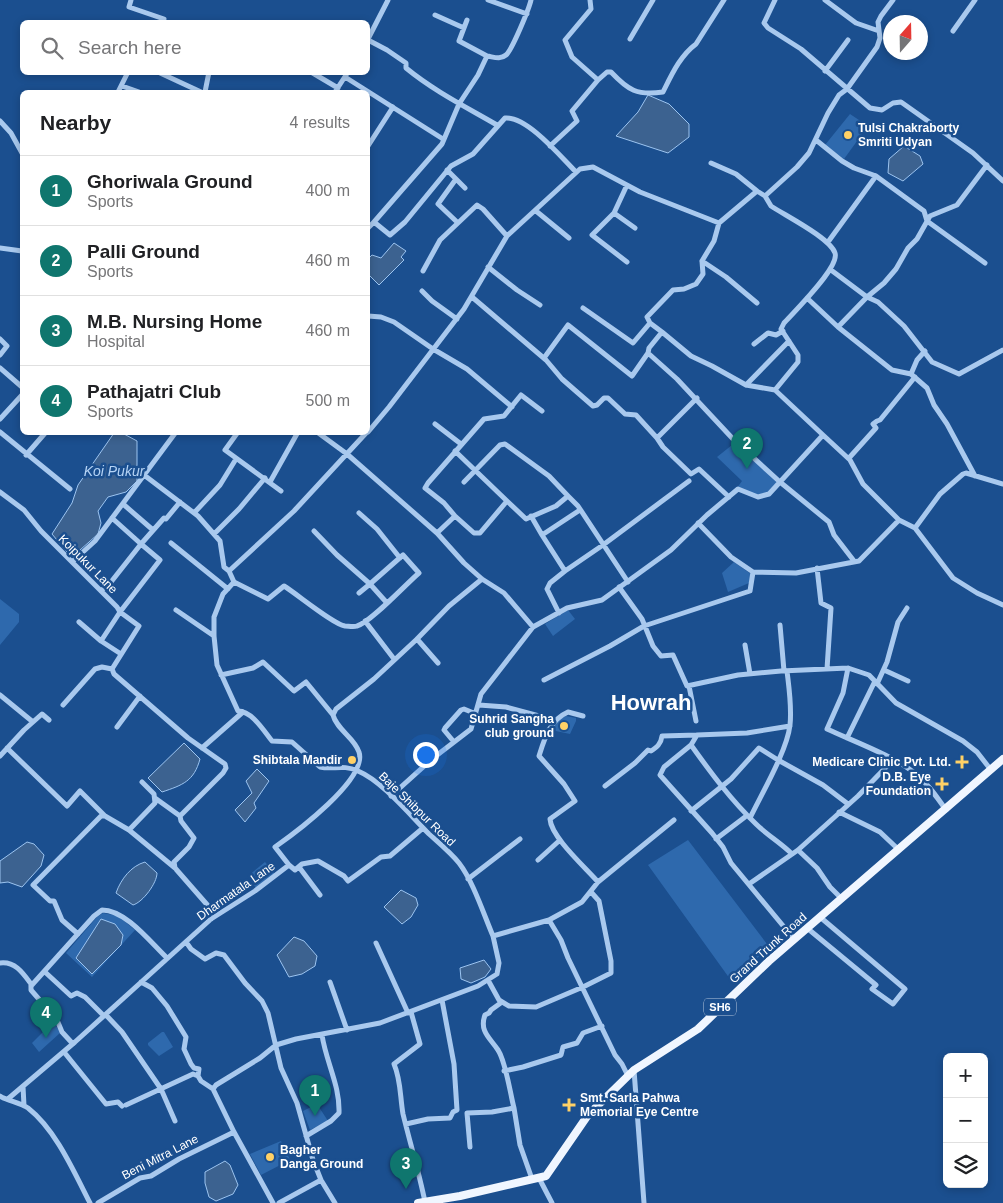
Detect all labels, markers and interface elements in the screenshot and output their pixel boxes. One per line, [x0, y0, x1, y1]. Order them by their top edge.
north arrow [883, 15, 928, 60]
search box [20, 20, 370, 75]
icon: search [38, 34, 66, 62]
text: Search here [78, 37, 182, 58]
text: Nearby [40, 111, 111, 134]
text: 4 results [290, 114, 350, 131]
place label: Tulsi Chakraborty Smriti Udyan [858, 121, 959, 149]
marker: Tulsi Chakraborty Smriti Udyan [842, 129, 854, 141]
text: Ghoriwala Ground [87, 171, 253, 192]
text: 1 [52, 182, 60, 199]
text: 400 m [306, 182, 350, 199]
text: Sports [87, 193, 133, 210]
text: Palli Ground [87, 241, 200, 262]
text: 2 [52, 252, 60, 269]
text: 460 m [306, 252, 350, 269]
text: Sports [87, 263, 133, 280]
text: M.B. Nursing Home [87, 311, 262, 332]
text: 3 [52, 322, 60, 339]
text: 460 m [306, 322, 350, 339]
text: Hospital [87, 333, 145, 350]
text: Pathajatri Club [87, 381, 221, 402]
text: 4 [52, 392, 60, 409]
text: 500 m [306, 392, 350, 409]
text: Sports [87, 403, 133, 420]
pin: 2 [731, 428, 763, 469]
water label: Koi Pukur [84, 463, 146, 479]
street label: Koipukur Lane [56, 532, 121, 597]
district label: Howrah [611, 690, 691, 715]
place label: Suhrid Sangha club ground [469, 712, 554, 740]
marker: Suhrid Sangha club ground [558, 720, 570, 732]
your location [413, 742, 439, 768]
place label: Shibtala Mandir [253, 753, 342, 767]
marker: Shibtala Mandir [346, 754, 358, 766]
place label: Medicare Clinic Pvt. Ltd. [812, 755, 951, 769]
marker: Medicare Clinic Pvt. Ltd. [955, 755, 969, 769]
street label: Baje Shibpur Road [376, 769, 458, 849]
place label: D.B. Eye Foundation [866, 770, 931, 798]
marker: D.B. Eye Foundation [935, 777, 949, 791]
street label: Dharmatala Lane [194, 859, 278, 923]
street label: Grand Trunk Road [727, 910, 809, 986]
pin: 4 [30, 997, 62, 1038]
road number: SH6 [704, 999, 736, 1016]
map controls [943, 1053, 988, 1188]
button: + [943, 1053, 988, 1098]
pin: 1 [299, 1075, 331, 1116]
place label: Smt. Sarla Pahwa Memorial Eye Centre [580, 1091, 699, 1119]
marker: Smt. Sarla Pahwa Memorial Eye Centre [562, 1098, 576, 1112]
button: − [943, 1098, 988, 1143]
street label: Beni Mitra Lane [119, 1132, 201, 1182]
place label: Bagher Danga Ground [280, 1143, 363, 1171]
button: layers [943, 1143, 988, 1188]
pin: 3 [390, 1148, 422, 1189]
marker: Bagher Danga Ground [264, 1151, 276, 1163]

